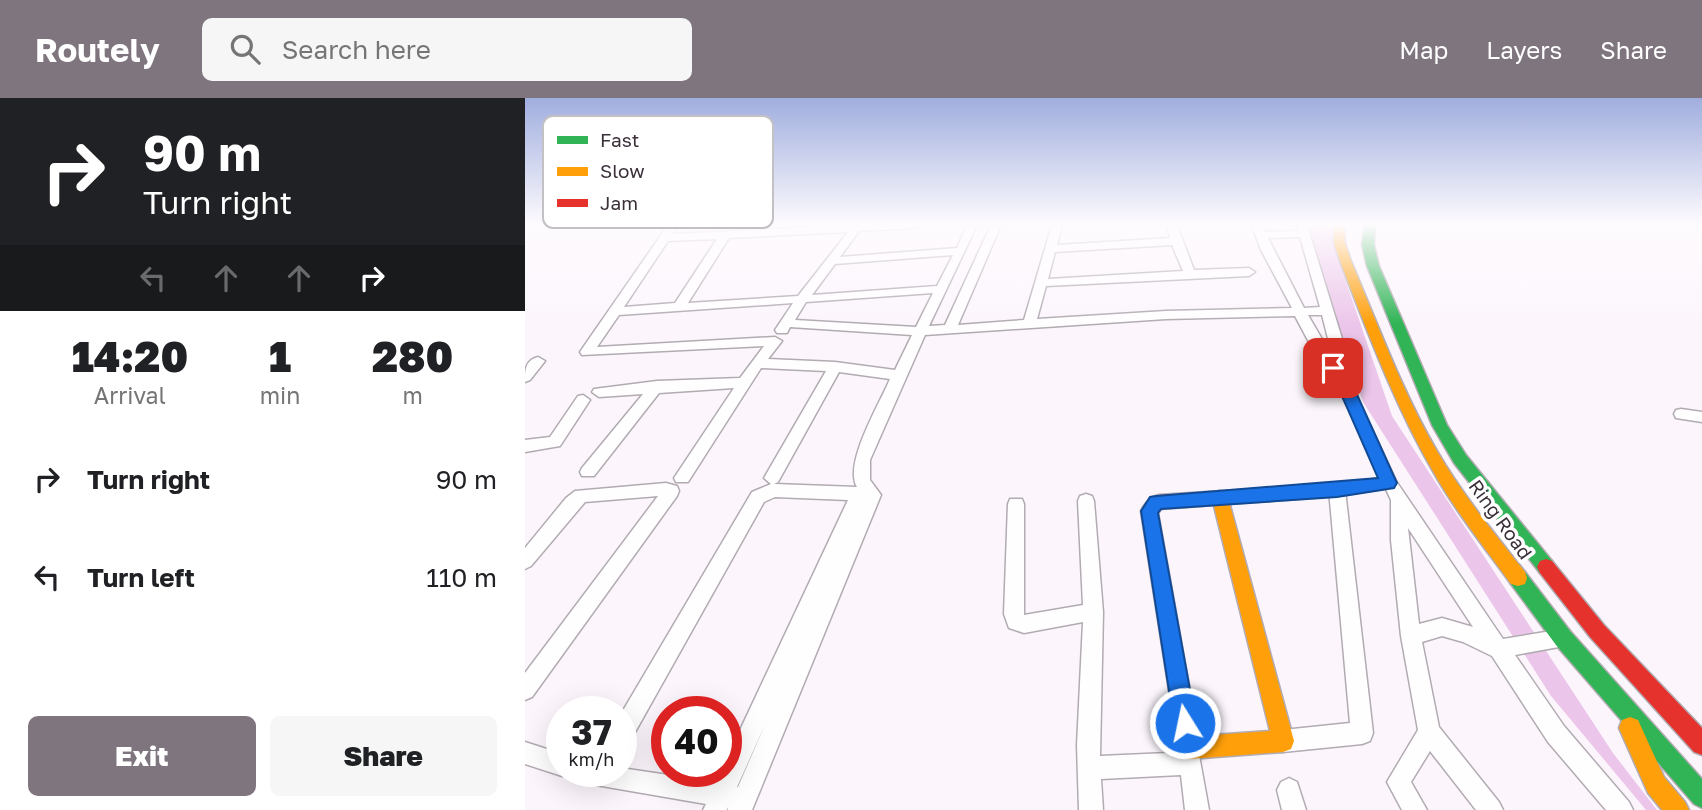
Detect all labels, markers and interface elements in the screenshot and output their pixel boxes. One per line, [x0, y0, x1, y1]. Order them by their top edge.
search box [202, 18, 692, 81]
text: Routely [35, 30, 160, 69]
icon: search [226, 30, 264, 68]
text: Search here [282, 34, 431, 65]
text: Map [1399, 35, 1448, 64]
text: Layers [1486, 35, 1562, 64]
text: Share [1600, 35, 1667, 64]
legend [543, 116, 773, 228]
text: 90 m [143, 123, 261, 182]
icon: right [28, 126, 119, 217]
text: Fast [600, 128, 639, 151]
text: Slow [600, 159, 645, 182]
text: Turn right [143, 183, 292, 221]
text: Jam [600, 191, 638, 214]
icon: left [134, 259, 172, 297]
icon: ahead [207, 259, 245, 297]
icon: ahead [280, 259, 318, 297]
icon: right [353, 259, 391, 297]
text: 14:20 [72, 331, 188, 381]
text: 1 [269, 331, 291, 381]
text: 280 [372, 331, 453, 381]
pin [1303, 338, 1363, 398]
icon: arrive [1314, 349, 1352, 387]
text: Arrival [94, 381, 166, 409]
text: min [260, 381, 300, 409]
text: m [403, 381, 423, 409]
icon: right [28, 460, 66, 498]
text: Turn right [87, 464, 210, 495]
text: 90 m [436, 464, 497, 495]
street label: Ring Road [1464, 475, 1538, 563]
icon: left [28, 558, 66, 596]
text: Turn left [87, 562, 195, 593]
text: 110 m [426, 562, 497, 593]
position arrow [1148, 686, 1222, 760]
speed limit sign: 40 [651, 696, 742, 787]
text: 37 [571, 711, 612, 753]
button: Exit [28, 716, 256, 796]
button: Share [270, 716, 497, 796]
text: km/h [569, 748, 614, 770]

